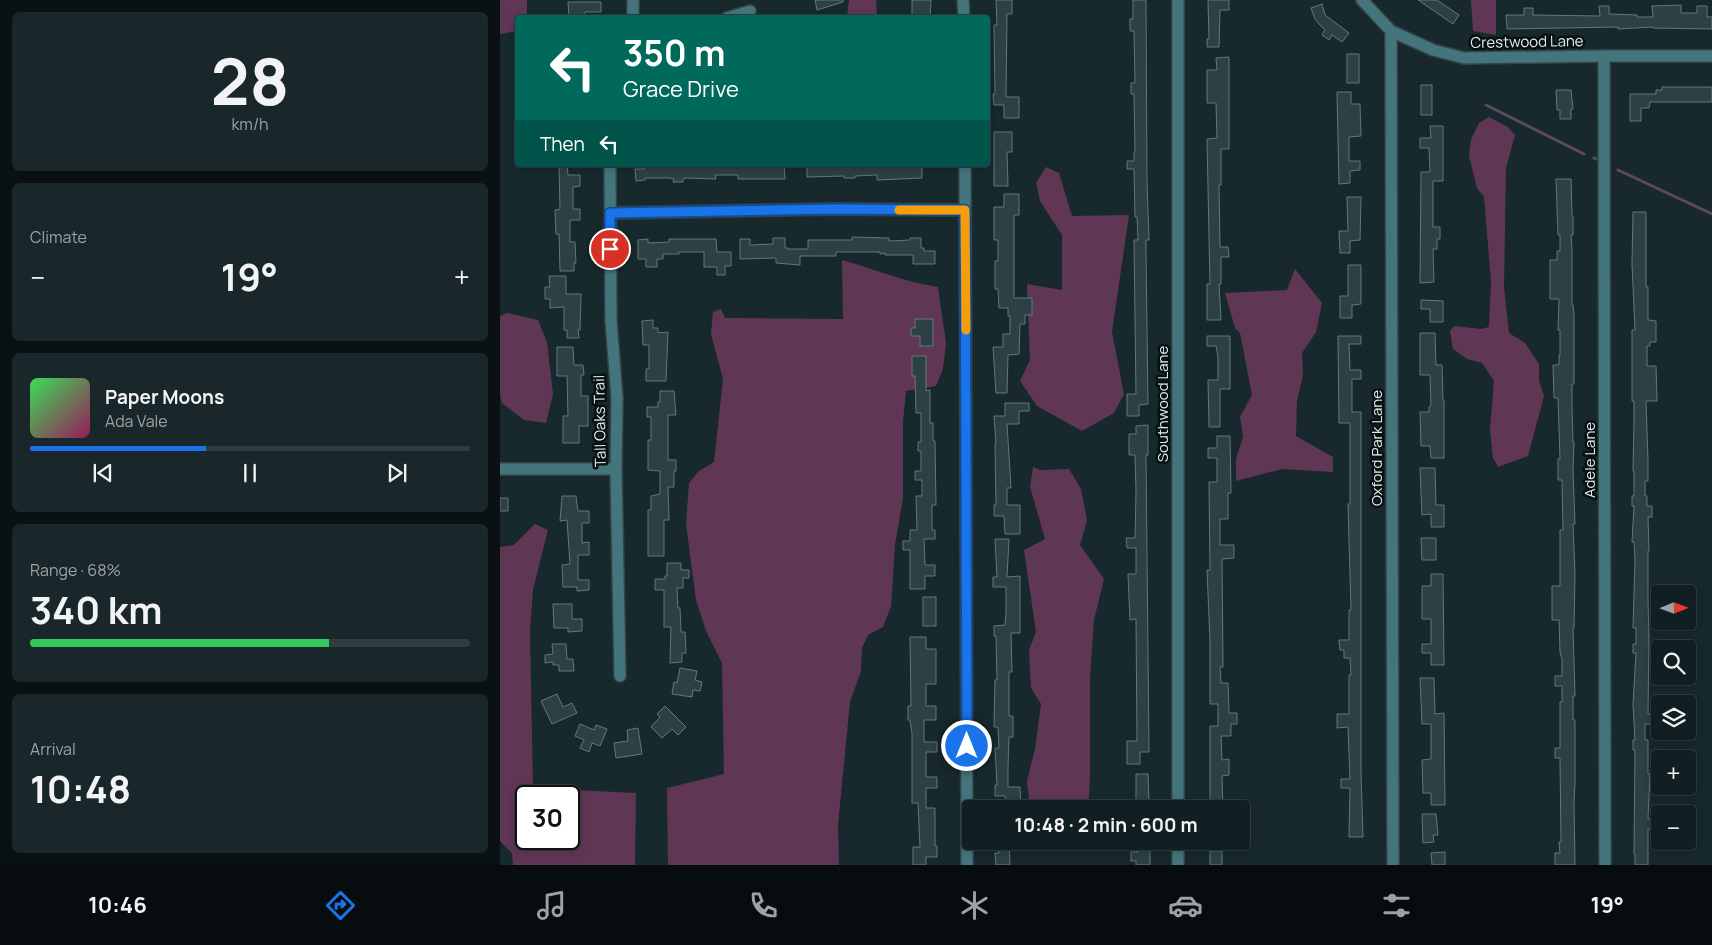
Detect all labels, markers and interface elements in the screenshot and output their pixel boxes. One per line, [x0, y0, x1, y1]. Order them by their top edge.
text: 350 m [623, 29, 725, 77]
street label: Crestwood Lane [1470, 30, 1584, 53]
icon: left [540, 35, 605, 100]
text: 28 [211, 36, 289, 125]
text: Grace Drive [623, 74, 739, 104]
text: km/h [231, 113, 269, 135]
icon: left [595, 130, 623, 158]
text: Then [540, 131, 585, 157]
text: Climate [30, 226, 87, 248]
pin [589, 228, 631, 270]
icon: arrive [596, 235, 624, 263]
text: 19° [221, 250, 278, 302]
text: − [30, 258, 45, 296]
text: + [454, 258, 470, 296]
street label: Southwood Lane [1152, 346, 1173, 462]
street label: Tall Oaks Trail [588, 375, 611, 467]
text: Paper Moons [105, 384, 224, 410]
street label: Oxford Park Lane [1366, 390, 1387, 506]
text: Ada Vale [105, 410, 168, 432]
street label: Adele Lane [1579, 422, 1600, 498]
icon: previous [89, 459, 117, 487]
icon: pause [236, 459, 264, 487]
icon: next [383, 459, 411, 487]
text: Range · 68% [30, 559, 121, 581]
text: 340 km [30, 583, 162, 635]
north arrow [1651, 585, 1696, 630]
map controls [1651, 585, 1696, 850]
button: search [1651, 640, 1696, 685]
button: layers [1651, 695, 1696, 740]
position arrow [940, 719, 992, 771]
text: Arrival [30, 738, 76, 760]
button: + [1651, 750, 1696, 795]
text: 10:48 [30, 762, 131, 814]
speed limit sign: 30 [515, 785, 580, 850]
button: − [1651, 805, 1696, 850]
text: 10:48 · 2 min · 600 m [1015, 812, 1197, 838]
icon: directions [323, 888, 358, 923]
icon: music [534, 888, 569, 923]
icon: phone [746, 888, 781, 923]
icon: climate [957, 888, 992, 923]
icon: car [1168, 888, 1203, 923]
icon: filters [1379, 888, 1414, 923]
text: 10:46 [88, 890, 147, 920]
text: 19° [1591, 890, 1624, 920]

